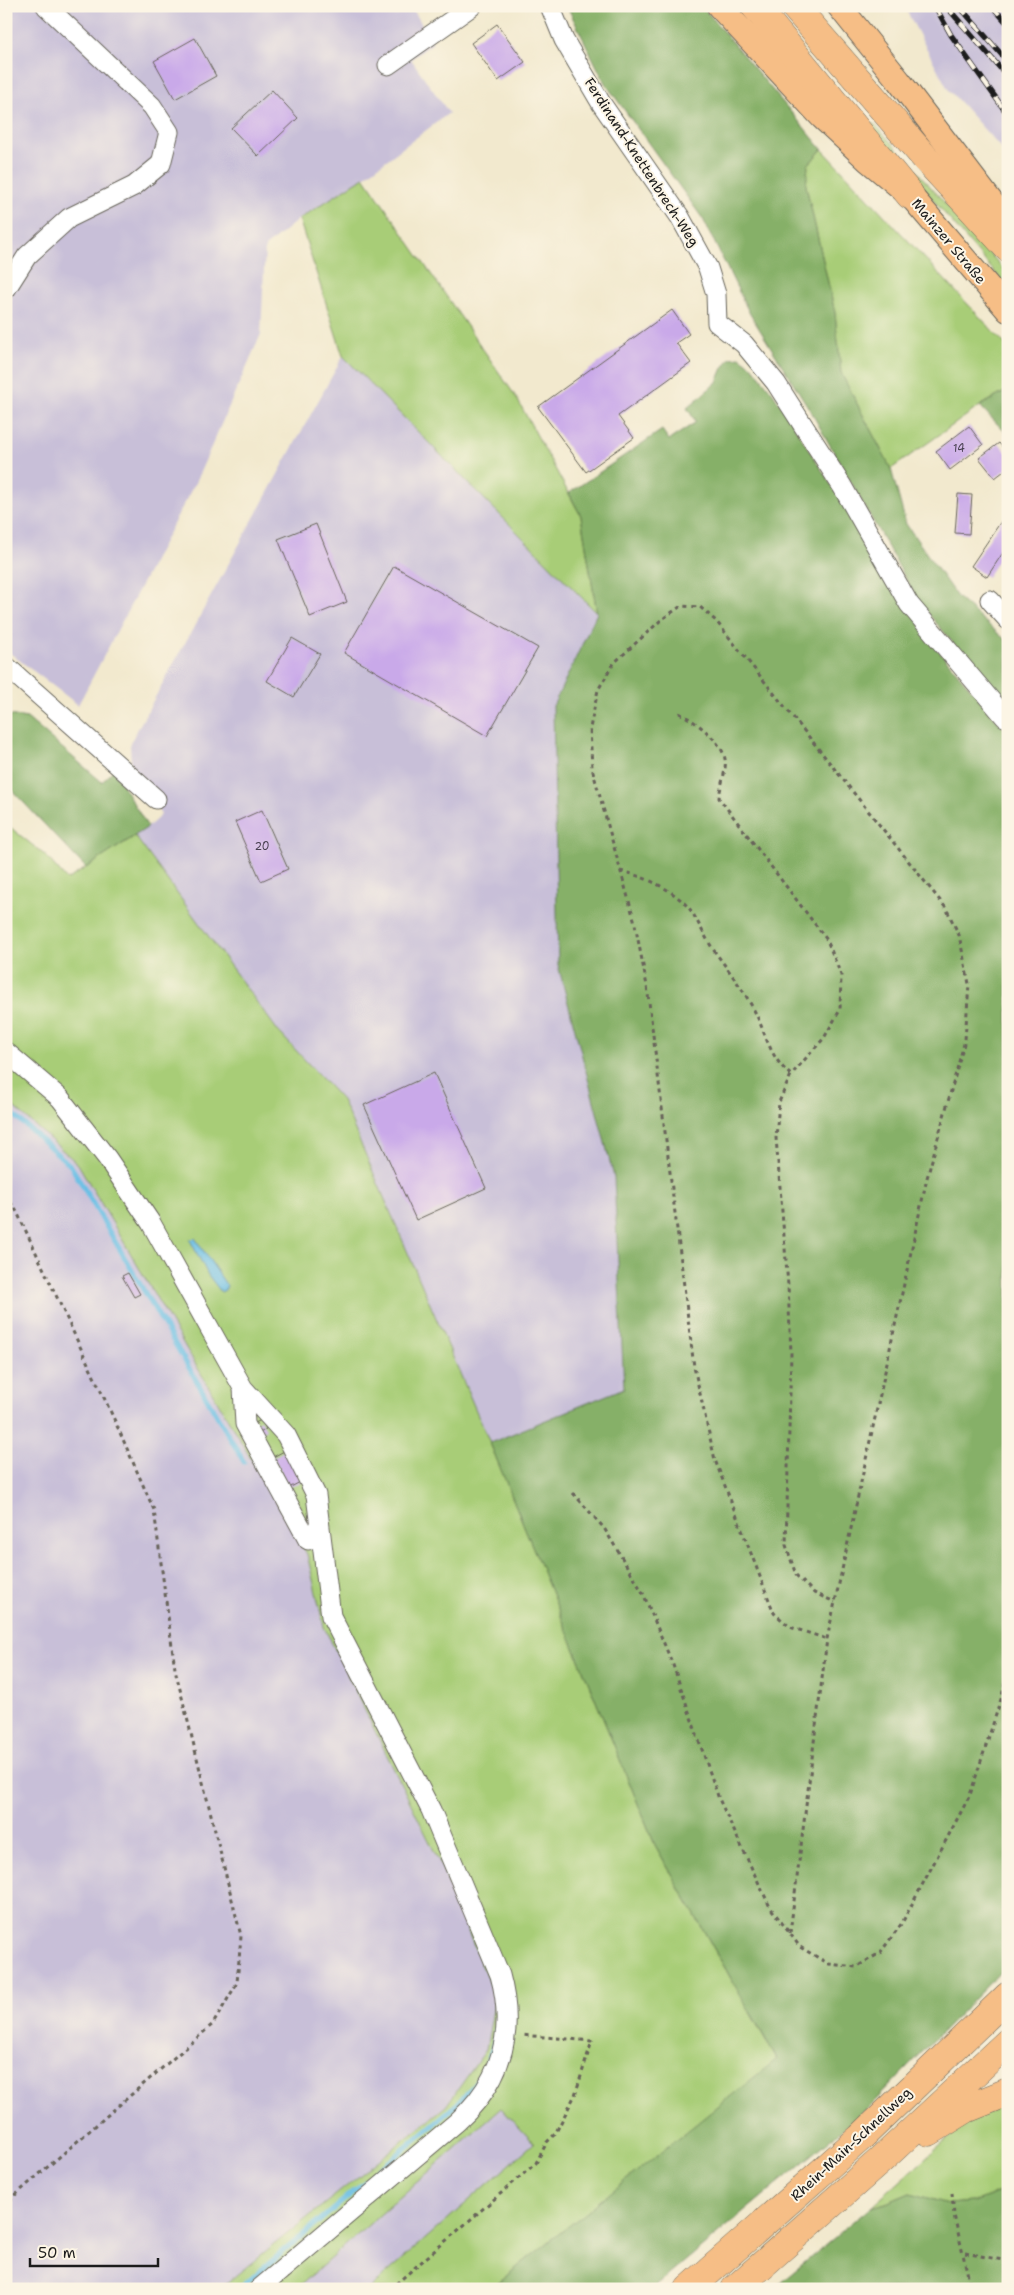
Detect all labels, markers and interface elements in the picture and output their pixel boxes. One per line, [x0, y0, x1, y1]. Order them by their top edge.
street label: Ferdinand-Knettenbrech-Weg [581, 74, 703, 250]
street label: Mainzer Straße [908, 194, 990, 288]
house number: 14 [953, 441, 965, 456]
house number: 20 [254, 839, 270, 854]
street label: Rhein-Main-Schnellweg [787, 2083, 915, 2205]
scale bar [30, 2235, 158, 2267]
text: 50 m [38, 2243, 76, 2263]

